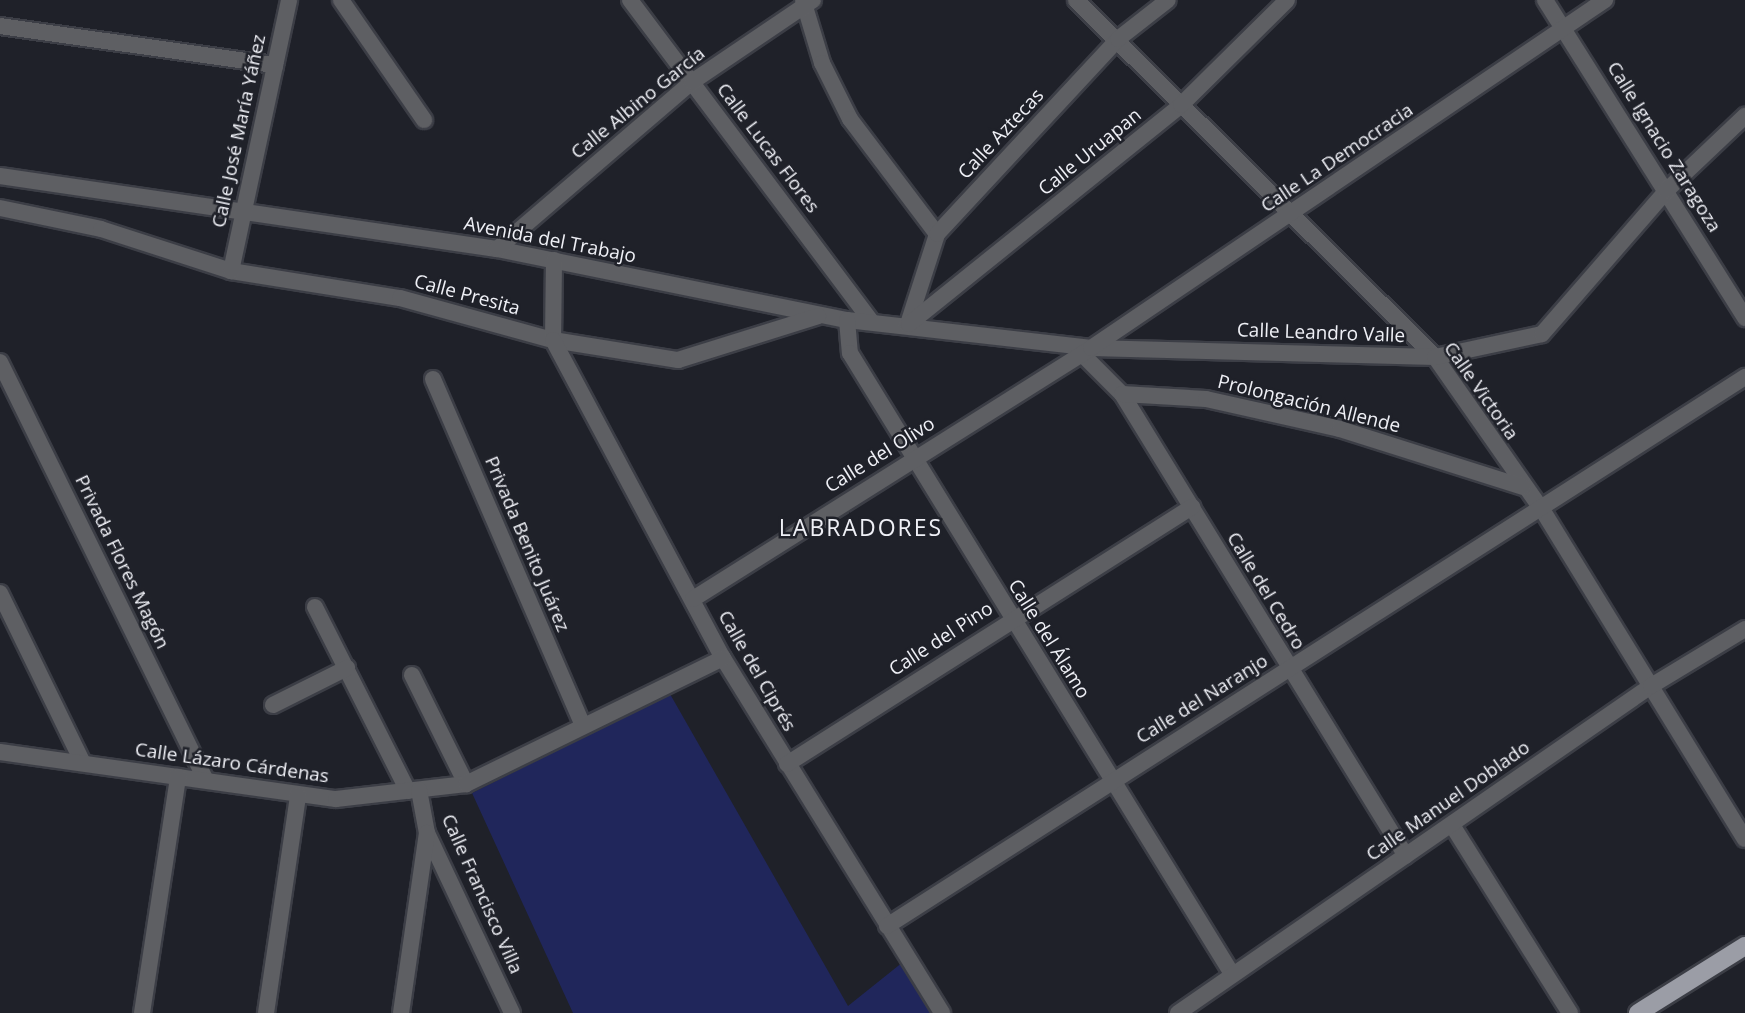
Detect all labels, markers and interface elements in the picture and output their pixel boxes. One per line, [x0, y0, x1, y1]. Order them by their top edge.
street label: Calle José María Yáñez [207, 32, 271, 230]
street label: Calle Albino García [566, 42, 710, 164]
street label: Calle Ignacio Zaragoza [1602, 58, 1726, 236]
street label: Calle Lucas Flores [712, 79, 824, 217]
street label: Calle Aztecas [954, 84, 1048, 184]
street label: Calle La Democracia [1257, 99, 1417, 217]
street label: Calle Uruapan [1034, 104, 1146, 200]
street label: Avenida del Trabajo [462, 212, 638, 268]
street label: Calle Presita [412, 270, 522, 320]
street label: Calle Leandro Valle [1236, 319, 1406, 347]
street label: Calle Victoria [1439, 338, 1523, 444]
street label: Prolongación Allende [1215, 370, 1403, 438]
street label: Calle del Olivo [821, 412, 939, 498]
street label: Privada Benito Juárez [480, 453, 574, 635]
street label: Privada Flores Magón [70, 471, 174, 653]
district label: LABRADORES [780, 513, 942, 541]
street label: Calle del Cedro [1222, 528, 1310, 654]
street label: Calle del Álamo [1003, 575, 1095, 703]
street label: Calle del Pino [885, 597, 997, 681]
street label: Calle del Ciprés [713, 607, 801, 735]
street label: Calle del Naranjo [1132, 649, 1272, 749]
street label: Calle Manuel Doblado [1362, 736, 1534, 866]
street label: Calle Lázaro Cárdenas [134, 738, 330, 788]
street label: Calle Francisco Villa [437, 811, 527, 977]

